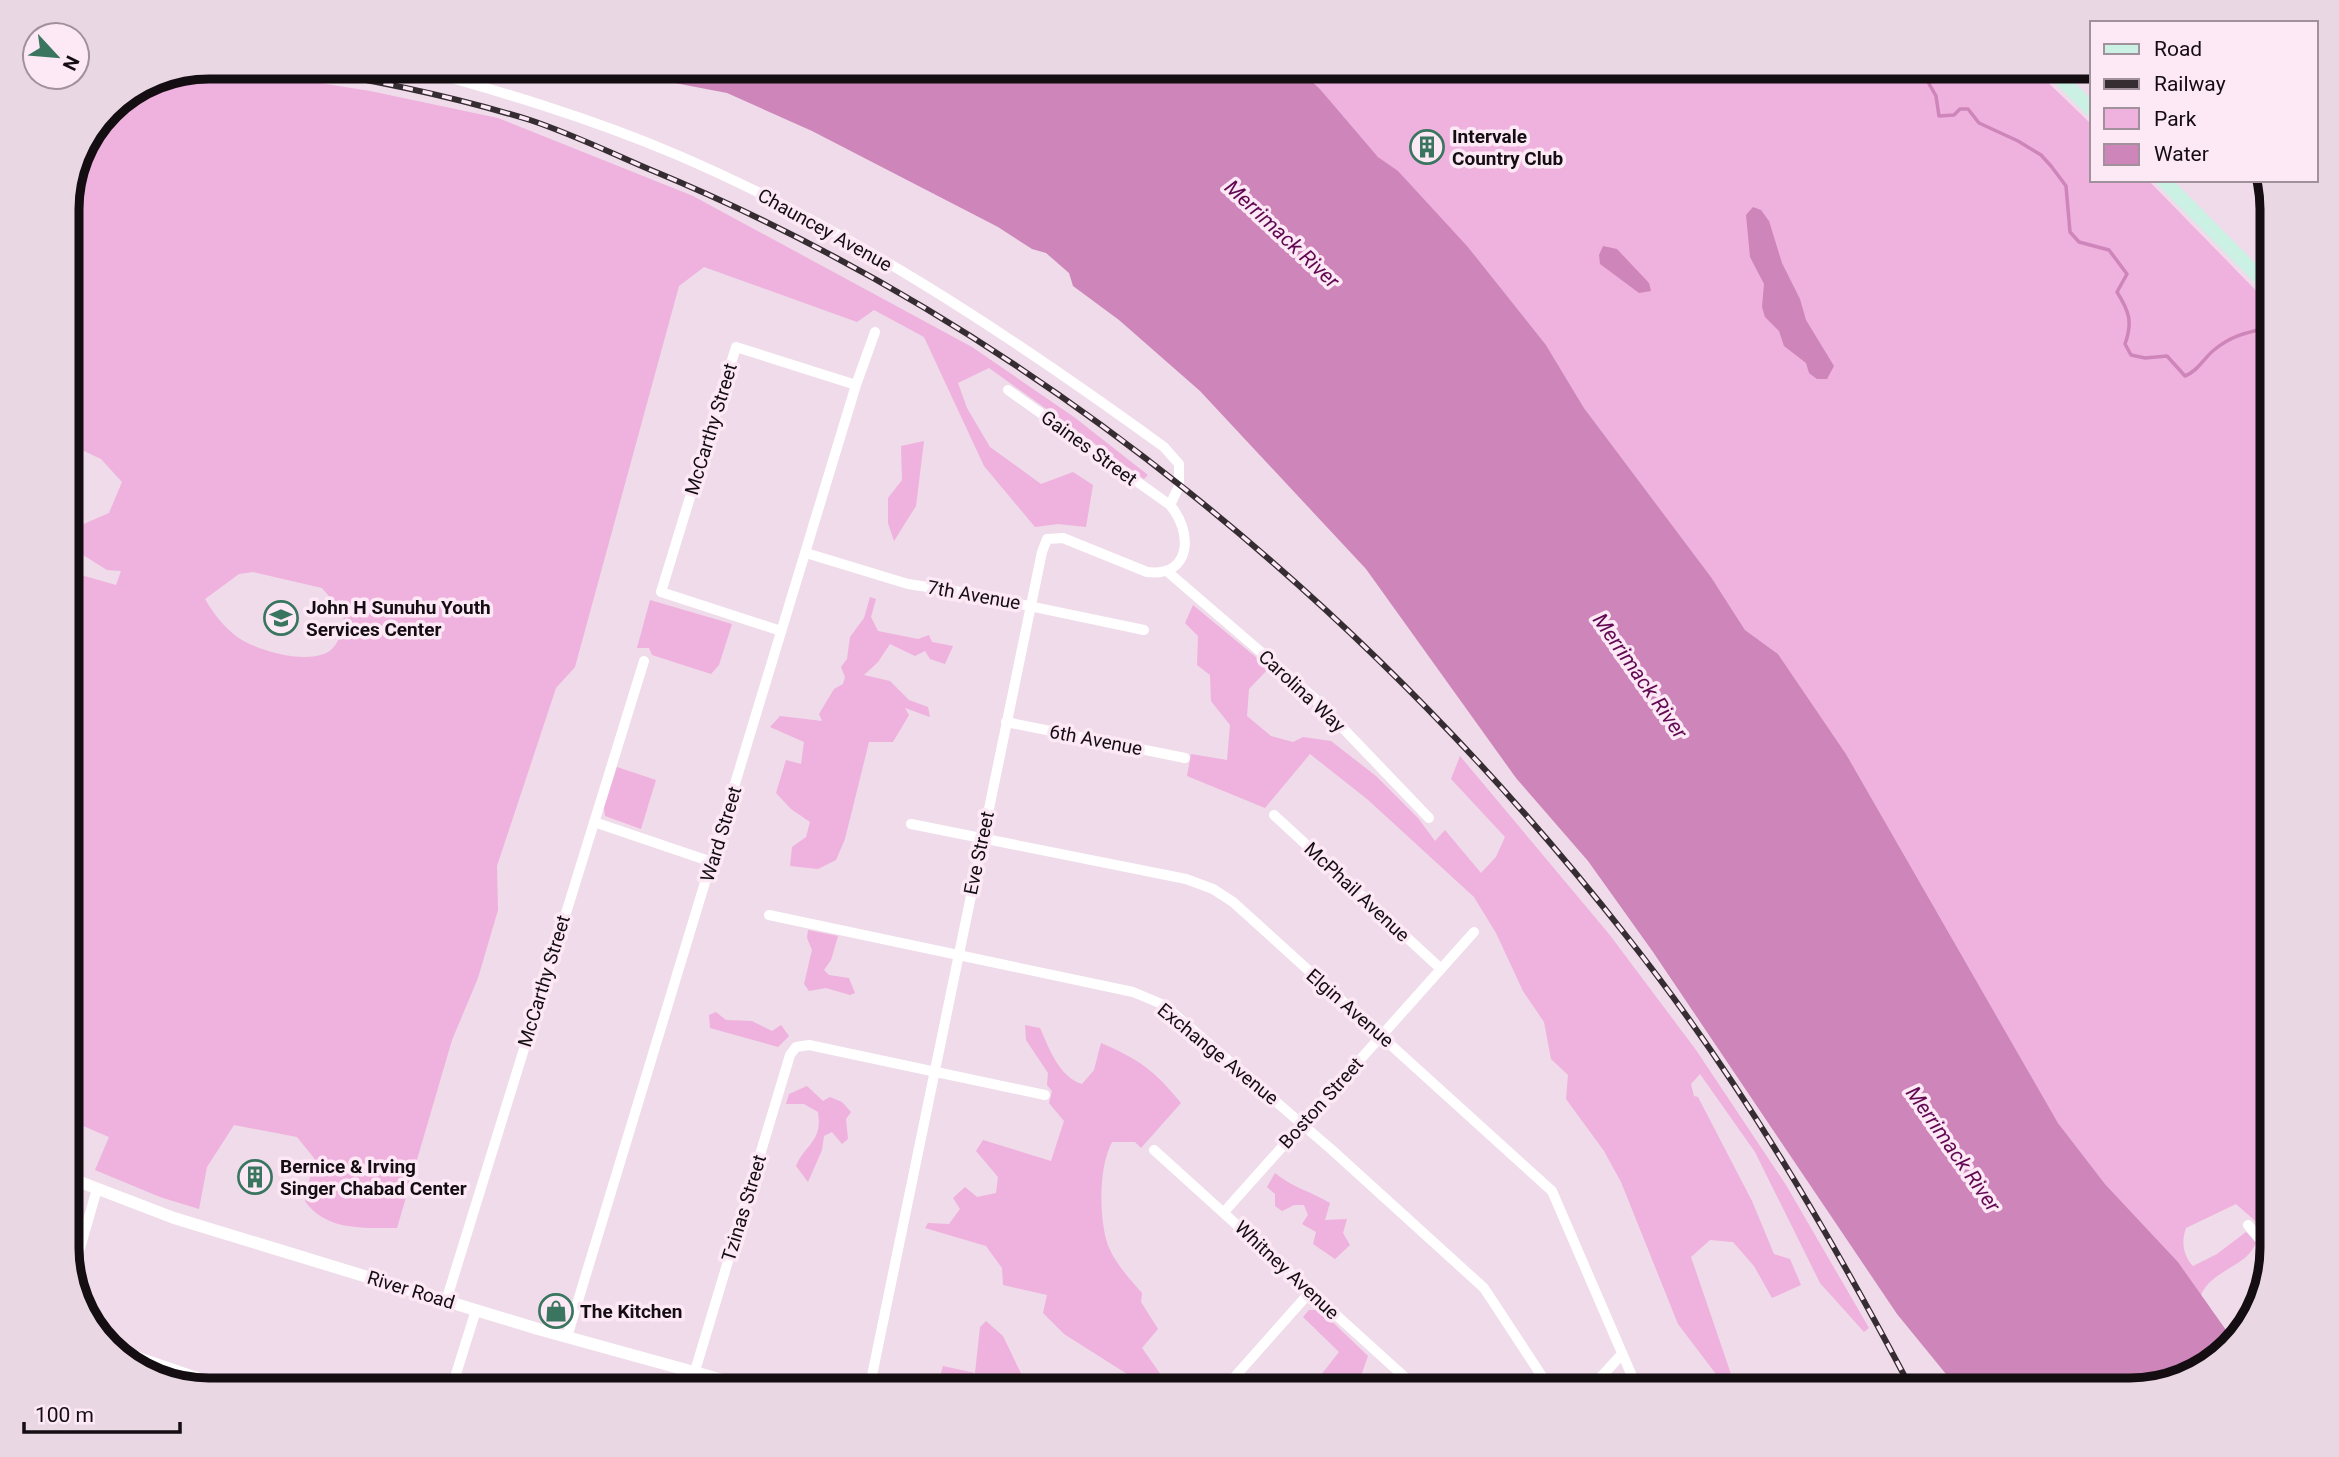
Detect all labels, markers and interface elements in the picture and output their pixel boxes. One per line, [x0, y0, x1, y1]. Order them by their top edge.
north arrow [21, 21, 91, 91]
legend [2090, 21, 2318, 182]
text: Road [2154, 37, 2202, 61]
text: N [58, 52, 84, 74]
text: Railway [2154, 72, 2226, 96]
text: Park [2154, 107, 2197, 131]
place label: Intervale Country Club [1452, 125, 1563, 170]
building icon: Intervale Country Club [1408, 128, 1446, 166]
text: Water [2154, 142, 2209, 166]
water label: Merrimack River [1220, 175, 1345, 294]
street label: Chauncey Avenue [754, 184, 896, 276]
street label: McCarthy Street [680, 360, 742, 498]
street label: Gaines Street [1036, 405, 1142, 491]
street label: 7th Avenue [926, 575, 1022, 615]
place label: John H Sunuhu Youth Services Center [306, 596, 491, 641]
school or university icon: John H Sunuhu Youth Services Center [262, 599, 300, 637]
water label: Merrimack River [1588, 609, 1693, 744]
street label: Carolina Way [1254, 645, 1350, 737]
street label: 6th Avenue [1048, 720, 1144, 760]
street label: Ward Street [696, 783, 746, 885]
street label: Eve Street [959, 809, 999, 897]
street label: McPhail Avenue [1300, 837, 1414, 947]
street label: McCarthy Street [513, 912, 575, 1050]
street label: Elgin Avenue [1302, 964, 1398, 1052]
street label: Exchange Avenue [1153, 998, 1283, 1110]
street label: Boston Street [1274, 1053, 1368, 1153]
water label: Merrimack River [1901, 1082, 2006, 1217]
street label: Tzinas Street [717, 1152, 771, 1264]
place label: Bernice & Irving Singer Chabad Center [280, 1155, 467, 1200]
building icon: Bernice & Irving Singer Chabad Center [236, 1158, 274, 1196]
street label: Whitney Avenue [1230, 1216, 1344, 1324]
street label: River Road [364, 1266, 458, 1314]
shop icon: The Kitchen [537, 1292, 575, 1330]
place label: The Kitchen [580, 1300, 682, 1323]
scale bar [24, 1390, 180, 1434]
text: 100 m [35, 1403, 94, 1427]

